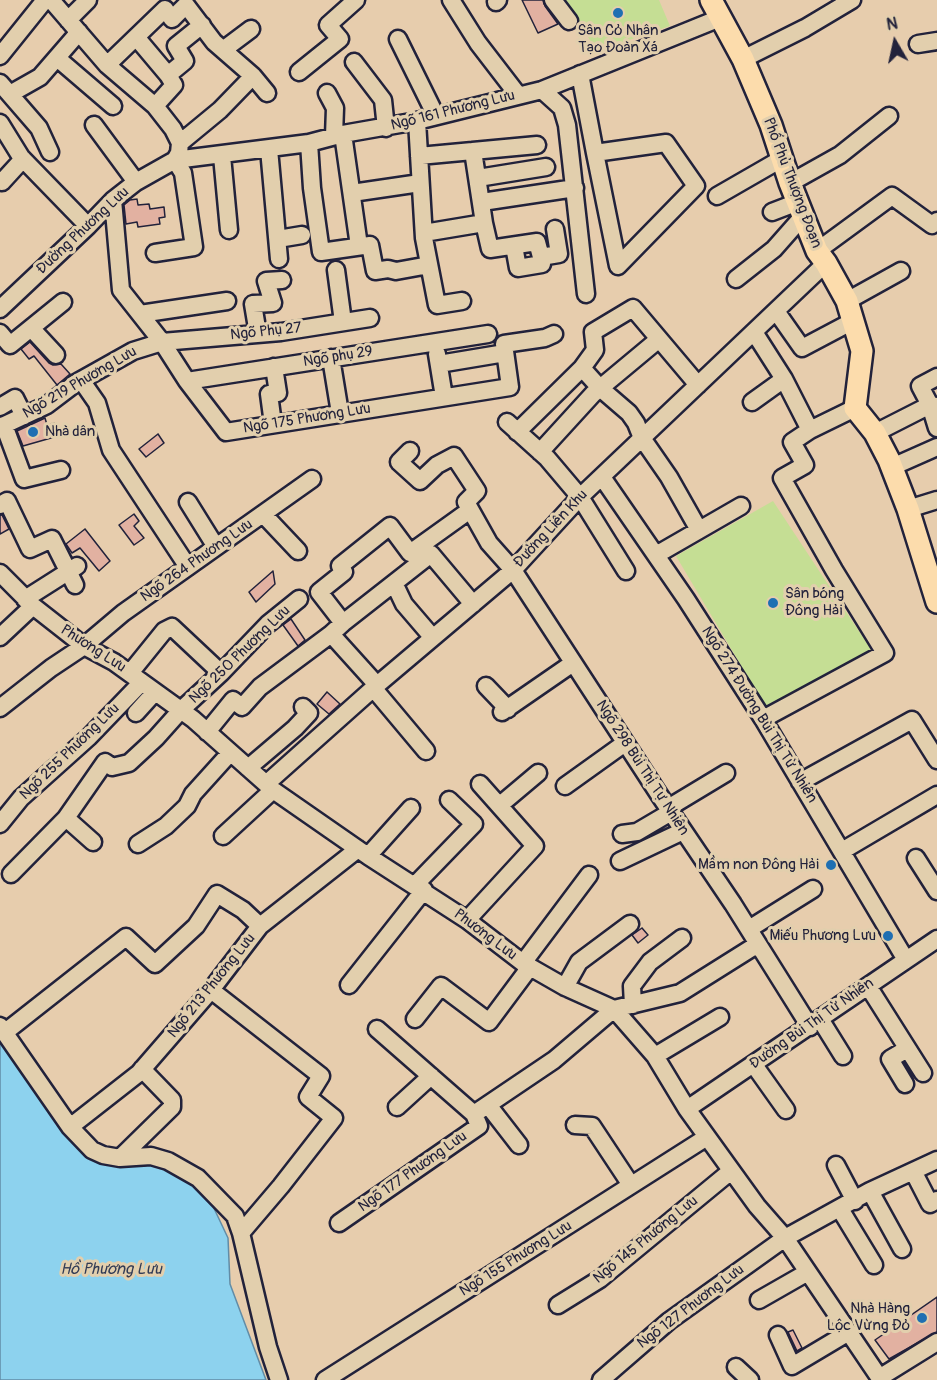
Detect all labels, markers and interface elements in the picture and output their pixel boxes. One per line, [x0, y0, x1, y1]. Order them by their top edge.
marker: Sân Cỏ Nhân Tạo Đoàn Xá [611, 6, 625, 20]
north arrow [865, 12, 925, 72]
text: N [885, 13, 899, 35]
place label: Sân Cỏ Nhân Tạo Đoàn Xá [578, 22, 658, 57]
street label: Ngõ 161 Phương Lưu [389, 87, 517, 135]
street label: Phố Phủ Thượng Đoạn [759, 115, 825, 251]
street label: Đường Phương Lưu [33, 184, 133, 278]
street label: Ngõ Phụ 27 [229, 319, 303, 345]
street label: Ngõ 219 Phương Lưu [20, 343, 140, 423]
street label: Ngõ phụ 29 [302, 343, 374, 371]
street label: Ngõ 175 Phương Lưu [242, 400, 372, 438]
place label: Nhà dân [45, 423, 95, 441]
marker: Nhà dân [26, 425, 40, 439]
street label: Đường Liên Khu [510, 486, 592, 572]
street label: Ngõ 264 Phương Lưu [138, 516, 256, 606]
place label: Sân bóng Đông Hải [785, 585, 844, 620]
marker: Sân bóng Đông Hải [766, 596, 780, 610]
street label: Ngõ 250 Phương Lưu [186, 602, 294, 708]
street label: Phương Lưu [57, 621, 129, 677]
street label: Ngõ 274 Đường Bùi Thị Từ Nhiên [697, 623, 821, 807]
street label: Ngõ 298 Bùi Thị Tự Nhiên [591, 697, 693, 839]
street label: Ngõ 255 Phương Lưu [16, 700, 124, 804]
place label: Mầm non Đông Hải [698, 856, 819, 874]
marker: Mầm non Đông Hải [824, 858, 838, 872]
street label: Phương Lưu [450, 905, 520, 965]
place label: Miếu Phương Lưu [769, 927, 876, 945]
marker: Miếu Phương Lưu [881, 929, 895, 943]
street label: Ngõ 213 Phương Lưu [164, 930, 260, 1042]
street label: Đường Bùi Thị Từ Nhiên [747, 974, 877, 1074]
street label: Ngõ 177 Phương Lưu [355, 1128, 471, 1216]
street label: Ngõ 145 Phương Lưu [590, 1192, 702, 1288]
street label: Ngõ 155 Phương Lưu [457, 1217, 575, 1301]
water label: Hồ Phương Lưu [60, 1260, 162, 1280]
street label: Ngõ 127 Phương Lưu [634, 1261, 748, 1353]
place label: Nhà Hàng Lộc Vừng Đỏ [827, 1300, 910, 1335]
marker: Nhà Hàng Lộc Vừng Đỏ [915, 1311, 929, 1325]

